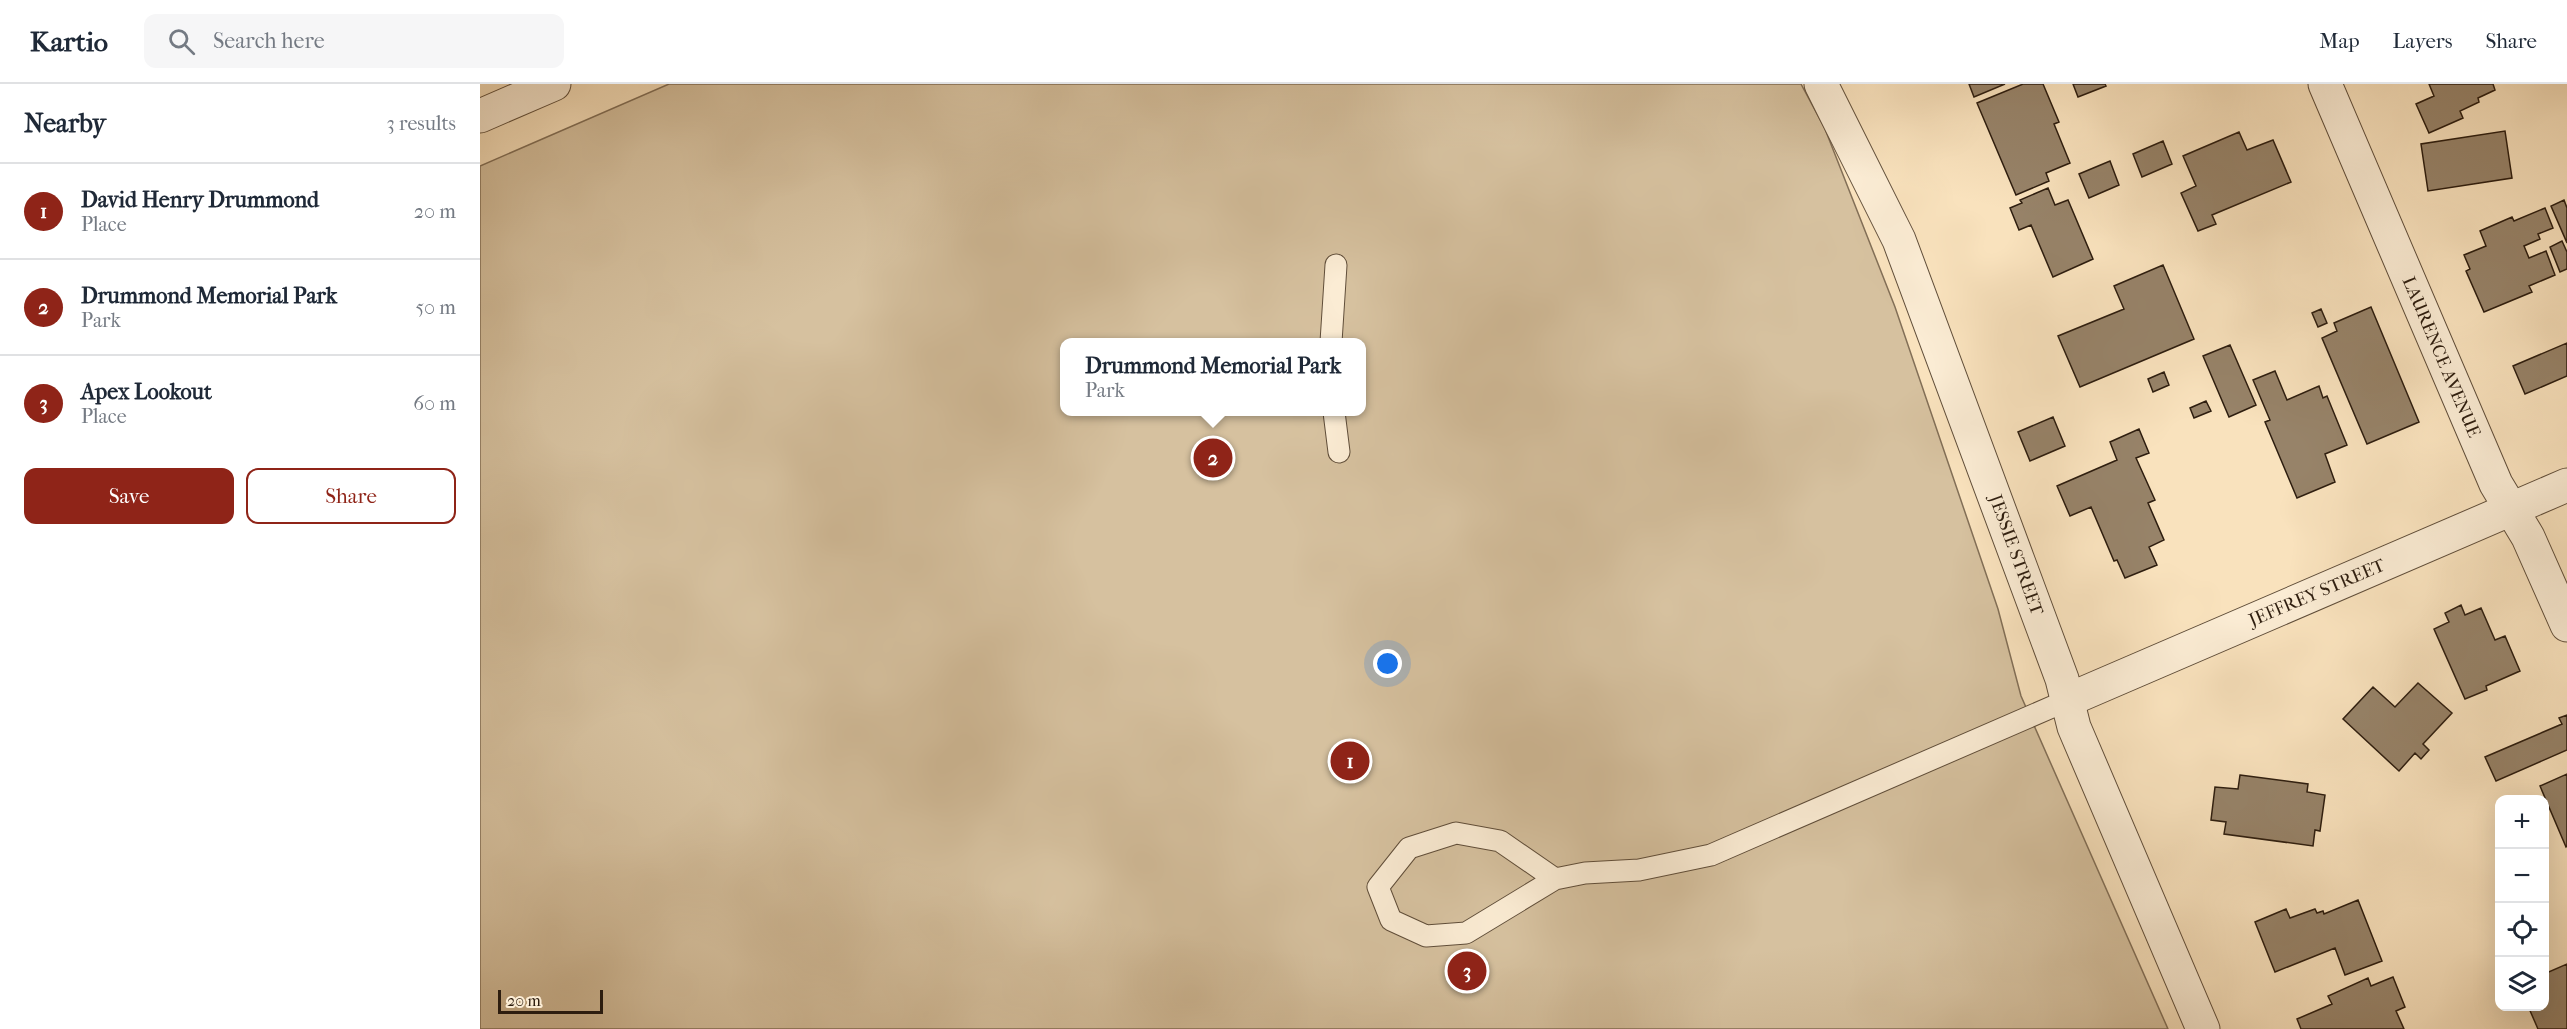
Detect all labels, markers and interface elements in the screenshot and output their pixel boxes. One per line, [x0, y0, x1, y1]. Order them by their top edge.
search box [144, 14, 564, 68]
text: Kartio [30, 25, 108, 58]
icon: search [165, 25, 198, 58]
text: Search here [213, 28, 325, 54]
text: Map [2319, 29, 2360, 53]
text: Layers [2393, 29, 2452, 53]
text: Share [2485, 29, 2537, 53]
text: Nearby [24, 108, 106, 139]
text: 3 results [387, 112, 456, 135]
text: David Henry Drummond [81, 187, 319, 213]
text: 1 [40, 200, 47, 223]
text: 20 m [414, 200, 456, 223]
text: Place [81, 213, 127, 236]
street label: LAURENCE AVENUE [2398, 273, 2484, 441]
text: Drummond Memorial Park [81, 283, 337, 309]
text: 2 [38, 296, 49, 319]
text: 50 m [415, 296, 456, 319]
text: Park [81, 309, 121, 332]
popup [1060, 338, 1366, 416]
text: Drummond Memorial Park [1085, 353, 1341, 379]
text: Apex Lookout [81, 379, 212, 405]
text: Park [1085, 379, 1125, 402]
text: 3 [39, 392, 48, 415]
text: 60 m [413, 392, 456, 415]
text: Place [81, 405, 127, 428]
pin: 2 [1194, 436, 1232, 481]
button: Save [24, 468, 234, 524]
button: Share [246, 468, 456, 524]
street label: JESSIE STREET [1984, 490, 2048, 619]
street label: JEFFREY STREET [2244, 555, 2389, 632]
your location [1373, 649, 1402, 678]
pin: 1 [1330, 738, 1370, 784]
map controls [2495, 795, 2549, 1011]
button: + [2495, 795, 2549, 849]
button: − [2495, 849, 2549, 903]
button: locate [2495, 903, 2549, 957]
pin: 3 [1448, 948, 1486, 994]
button: layers [2495, 957, 2549, 1011]
scale bar [498, 987, 603, 1014]
text: 20 m [507, 991, 541, 1010]

